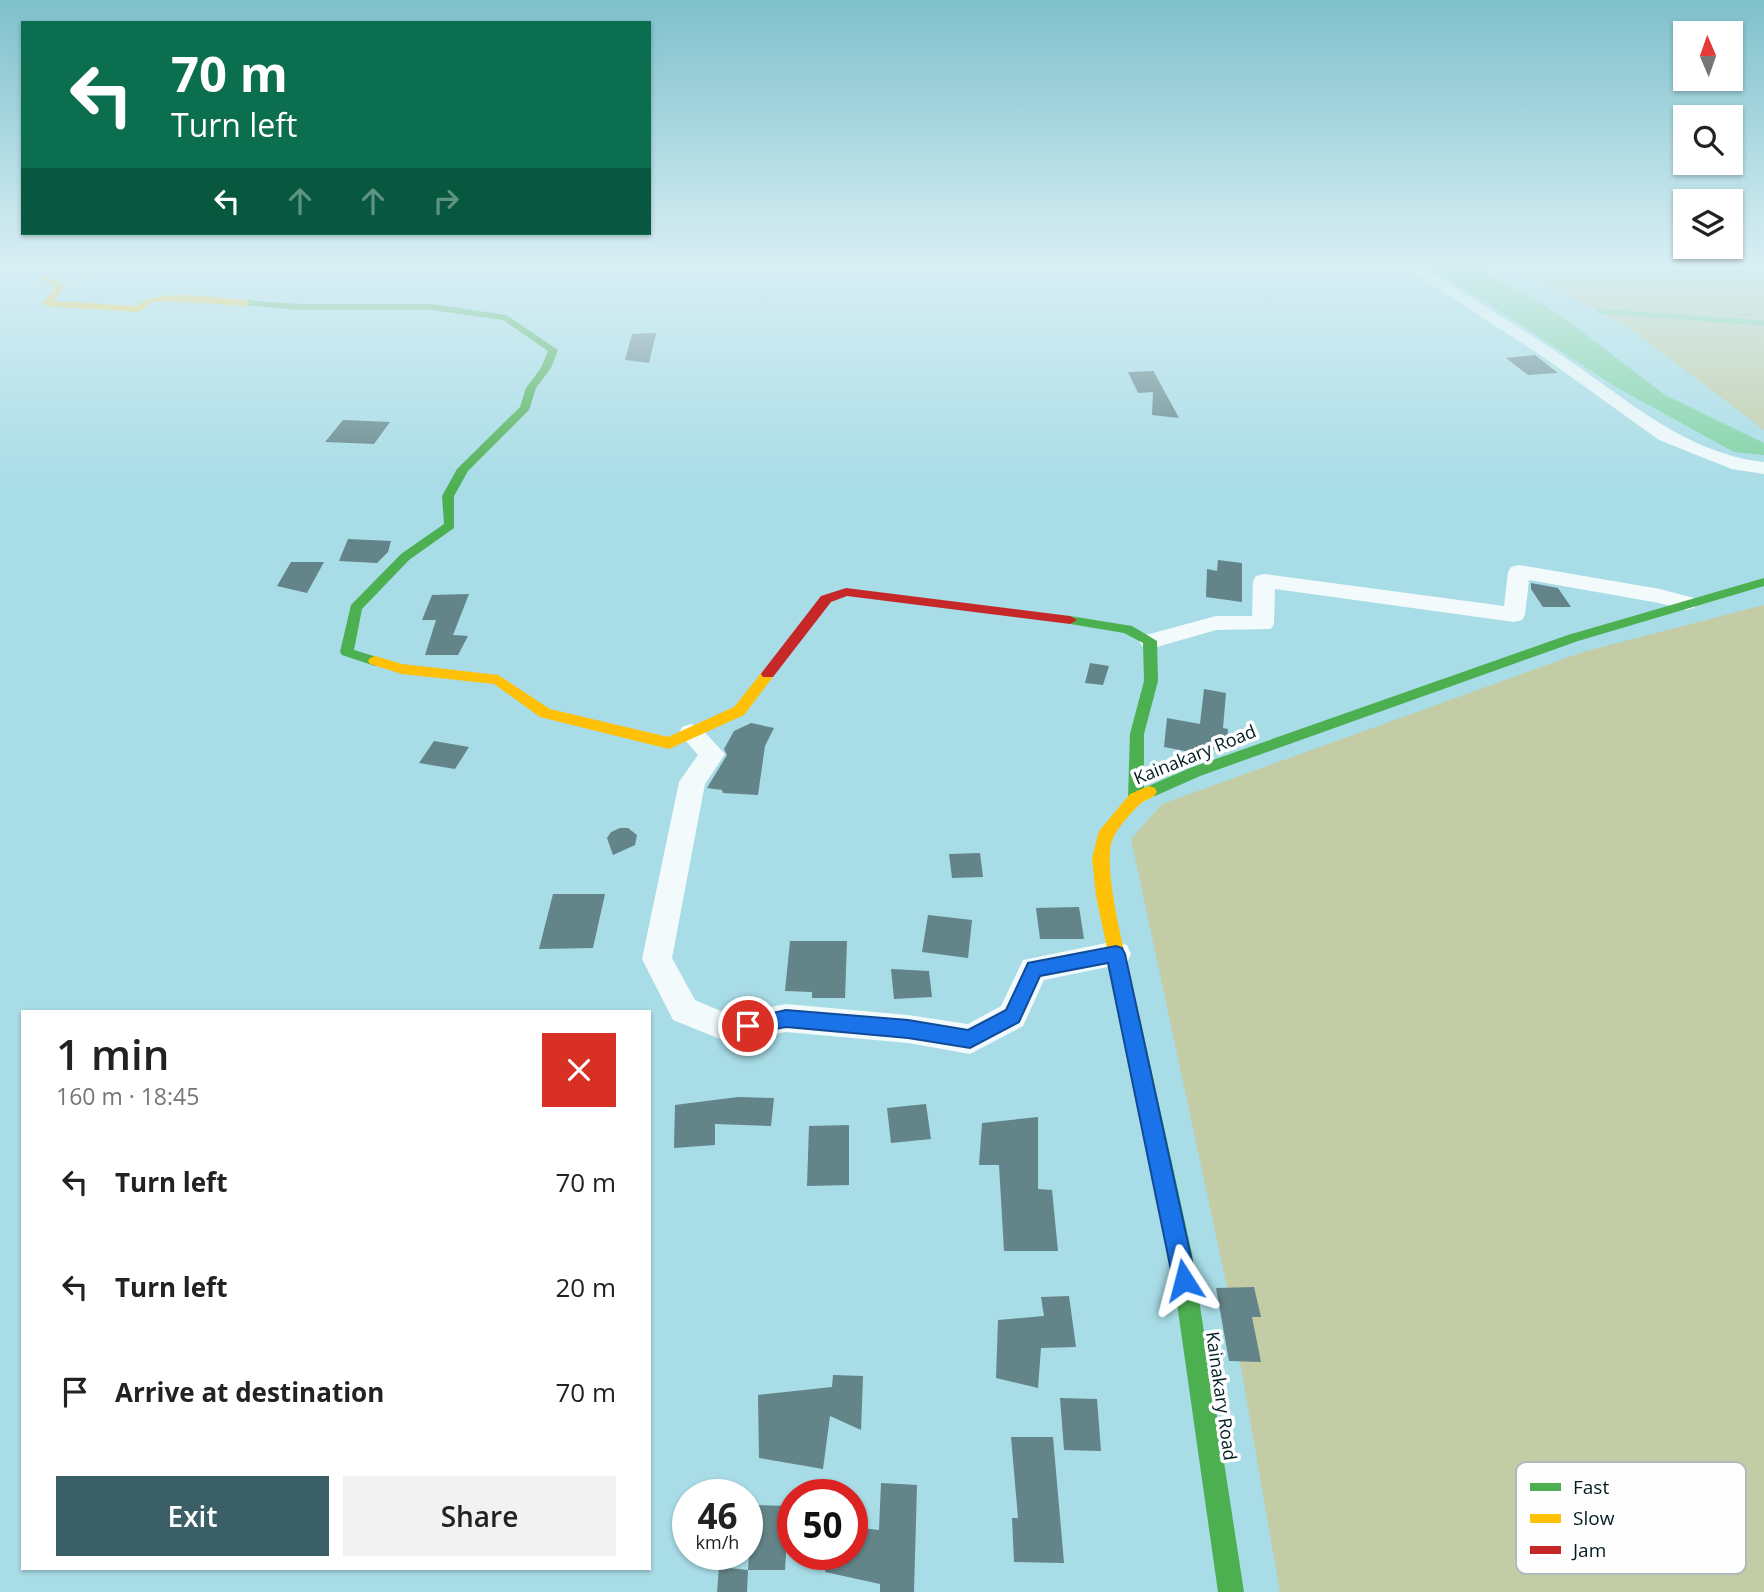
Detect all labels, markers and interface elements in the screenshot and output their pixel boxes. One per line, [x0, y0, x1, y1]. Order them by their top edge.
north arrow [1673, 21, 1743, 91]
map controls [1673, 21, 1743, 259]
text: 70 m [171, 40, 288, 106]
icon: left [56, 49, 147, 140]
text: Turn left [171, 103, 297, 146]
button: search [1673, 105, 1743, 175]
icon: left [208, 182, 246, 220]
icon: ahead [281, 182, 319, 220]
icon: ahead [354, 182, 392, 220]
icon: right [427, 182, 465, 220]
button: layers [1673, 189, 1743, 259]
street label: Kainakary Road [1130, 719, 1259, 790]
pin [718, 996, 778, 1056]
icon: arrive [729, 1007, 767, 1045]
text: 1 min [56, 1025, 169, 1082]
button: close [542, 1033, 616, 1107]
text: 160 m · 18:45 [56, 1080, 199, 1112]
icon: left [56, 1163, 94, 1201]
text: Turn left [115, 1164, 227, 1200]
text: 70 m [555, 1164, 616, 1200]
position arrow [1147, 1243, 1221, 1317]
icon: left [56, 1268, 94, 1306]
text: Turn left [115, 1269, 227, 1305]
text: 20 m [555, 1269, 616, 1305]
street label: Kainakary Road [1201, 1330, 1243, 1462]
icon: arrive [56, 1373, 94, 1411]
text: Arrive at destination [115, 1374, 384, 1410]
text: 70 m [555, 1374, 616, 1410]
legend [1516, 1462, 1746, 1574]
text: Fast [1573, 1474, 1609, 1500]
button: Exit [56, 1476, 329, 1556]
button: Share [343, 1476, 616, 1556]
speed limit sign: 50 [777, 1479, 868, 1570]
text: 46 [697, 1492, 738, 1539]
text: Slow [1573, 1505, 1615, 1531]
text: km/h [696, 1530, 739, 1554]
text: Jam [1571, 1537, 1606, 1563]

